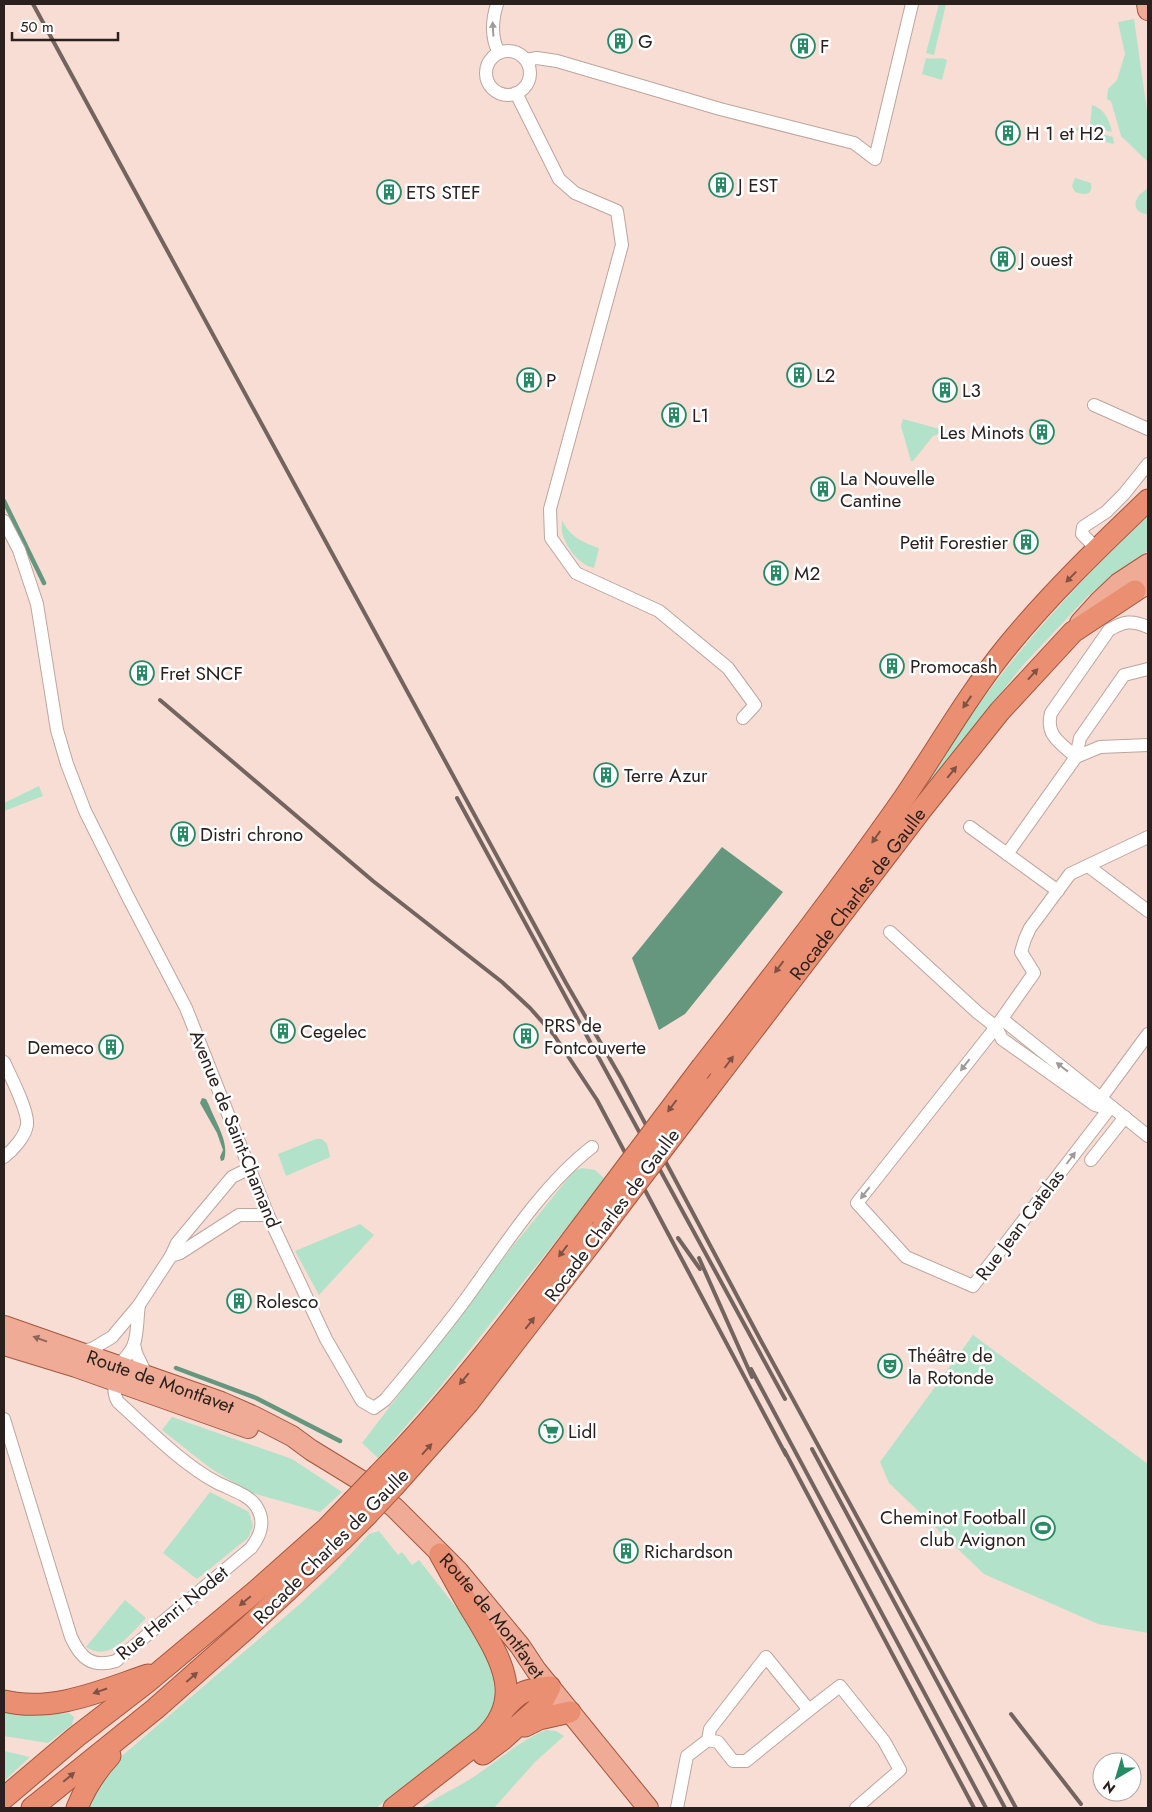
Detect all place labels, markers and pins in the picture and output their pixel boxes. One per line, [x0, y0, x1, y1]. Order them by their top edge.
building icon: G [607, 28, 633, 54]
place label: G [638, 28, 653, 55]
building icon: F [790, 33, 816, 59]
place label: F [820, 33, 830, 60]
building icon: H 1 et H2 [995, 120, 1021, 146]
place label: H 1 et H2 [1026, 120, 1104, 147]
building icon: J EST [708, 172, 734, 198]
place label: J EST [735, 172, 778, 199]
building icon: ETS STEF [376, 179, 402, 205]
place label: ETS STEF [406, 179, 481, 206]
building icon: J ouest [990, 246, 1016, 272]
place label: J ouest [1017, 246, 1073, 273]
building icon: L2 [786, 362, 812, 388]
place label: L2 [816, 362, 835, 389]
building icon: P [516, 367, 542, 393]
place label: P [546, 367, 556, 394]
building icon: L3 [932, 377, 958, 403]
place label: L3 [962, 377, 981, 404]
building icon: L1 [661, 402, 687, 428]
place label: L1 [692, 402, 709, 429]
place label: Les Minots [939, 419, 1024, 446]
building icon: Les Minots [1029, 419, 1055, 445]
place label: La Nouvelle Cantine [840, 465, 935, 514]
building icon: La Nouvelle Cantine [810, 476, 836, 502]
place label: Petit Forestier [900, 529, 1008, 556]
building icon: Petit Forestier [1013, 529, 1039, 555]
building icon: M2 [763, 560, 789, 586]
place label: M2 [794, 560, 820, 587]
building icon: Promocash [879, 653, 905, 679]
place label: Promocash [910, 653, 998, 680]
building icon: Fret SNCF [129, 660, 155, 686]
place label: Fret SNCF [160, 660, 243, 687]
building icon: Terre Azur [593, 762, 619, 788]
place label: Terre Azur [624, 762, 708, 789]
building icon: Distri chrono [170, 821, 196, 847]
place label: Distri chrono [200, 821, 303, 848]
place label: PRS de Fontcouverte [544, 1012, 646, 1061]
building icon: Cegelec [270, 1018, 296, 1044]
place label: Cegelec [300, 1018, 367, 1045]
building icon: PRS de Fontcouverte [513, 1023, 539, 1049]
place label: Demeco [27, 1034, 94, 1061]
building icon: Demeco [98, 1034, 124, 1060]
building icon: Rolesco [226, 1288, 252, 1314]
place label: Rolesco [256, 1288, 318, 1315]
place label: Théâtre de la Rotonde [908, 1342, 994, 1391]
theatre icon: Théâtre de la Rotonde [877, 1353, 903, 1379]
supermarket icon: Lidl [538, 1418, 564, 1444]
place label: Lidl [568, 1418, 597, 1445]
place label: Cheminot Football club Avignon [880, 1504, 1026, 1553]
sports icon: Cheminot Football club Avignon [1030, 1515, 1056, 1541]
building icon: Richardson [613, 1538, 639, 1564]
place label: Richardson [644, 1538, 733, 1565]

